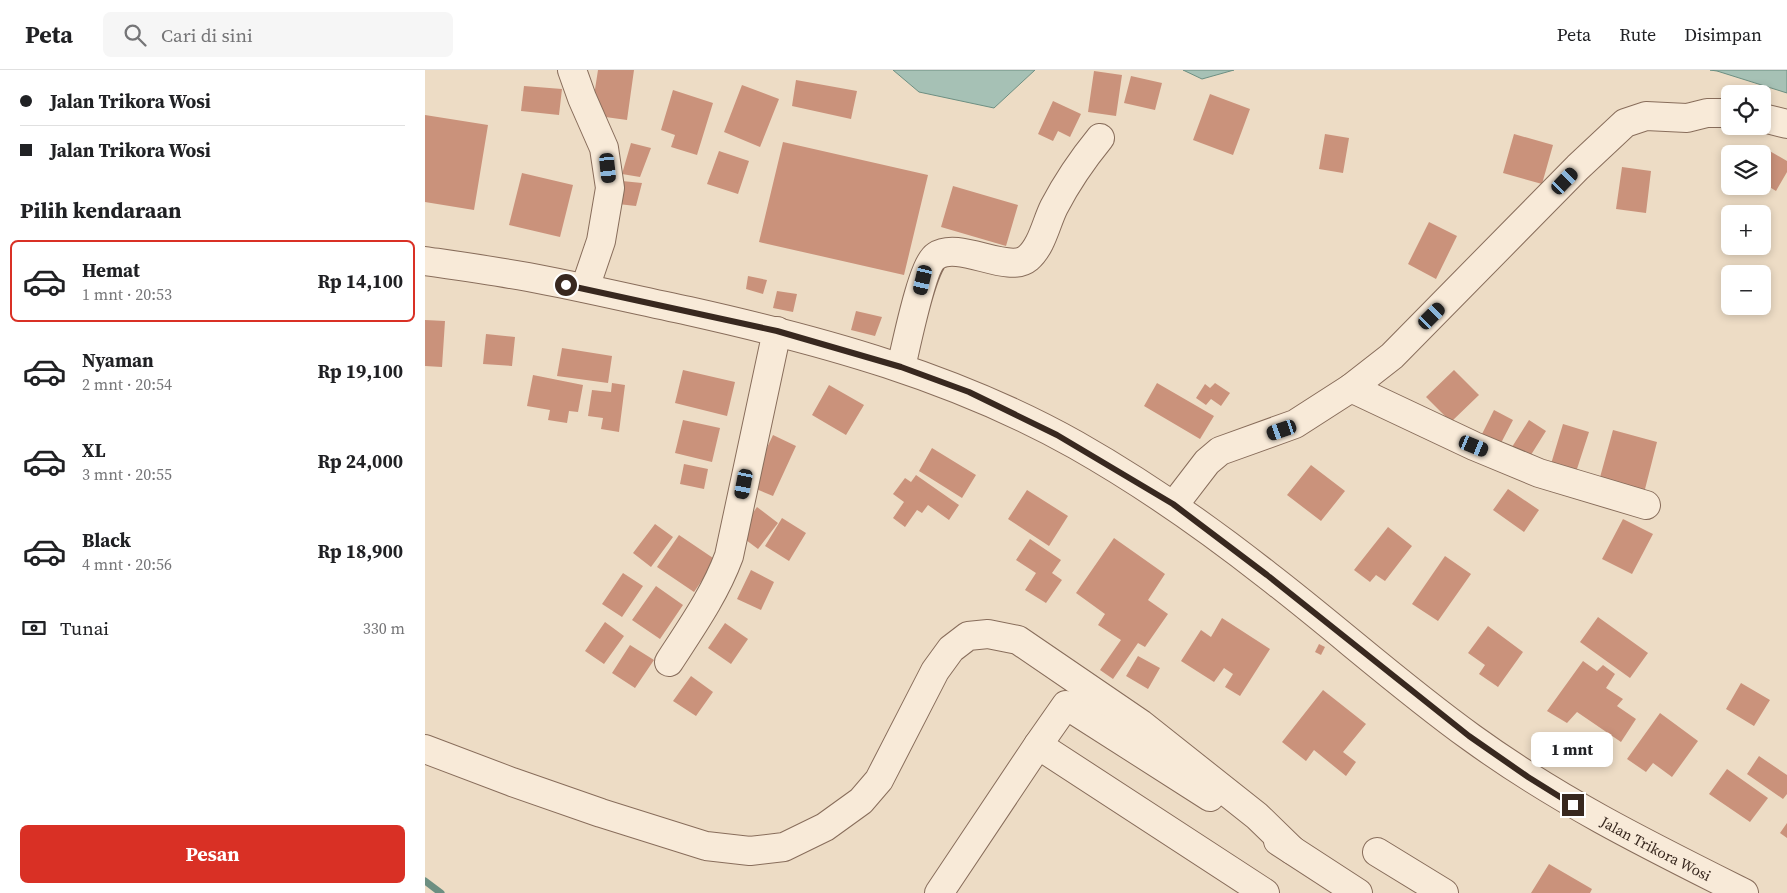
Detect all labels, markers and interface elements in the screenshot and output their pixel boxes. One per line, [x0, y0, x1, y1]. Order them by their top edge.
search box [103, 12, 453, 57]
text: Peta [25, 18, 73, 51]
icon: search [121, 21, 149, 49]
text: Cari di sini [161, 22, 253, 48]
text: Peta [1557, 22, 1591, 47]
text: Rute [1619, 22, 1656, 47]
text: Disimpan [1684, 22, 1762, 47]
map controls [1721, 85, 1771, 315]
button: locate [1721, 85, 1771, 135]
text: Jalan Trikora Wosi [50, 88, 211, 114]
text: Jalan Trikora Wosi [50, 137, 211, 163]
button: layers [1721, 145, 1771, 195]
car [598, 152, 617, 184]
car [1549, 165, 1580, 197]
text: Pilih kendaraan [20, 195, 182, 225]
button: + [1721, 205, 1771, 255]
text: Hemat [82, 257, 140, 283]
icon: car [22, 259, 67, 304]
car [912, 264, 933, 296]
button: − [1721, 265, 1771, 315]
text: Rp 14,100 [317, 268, 403, 294]
route start [555, 274, 577, 296]
text: 1 mnt · 20:53 [82, 283, 172, 305]
car [1416, 300, 1447, 332]
text: Nyaman [82, 347, 154, 373]
icon: car [22, 349, 67, 394]
text: Rp 19,100 [317, 358, 403, 384]
text: 2 mnt · 20:54 [82, 373, 172, 395]
car [1265, 418, 1298, 442]
car [1457, 433, 1490, 459]
text: XL [82, 437, 105, 463]
icon: car [22, 439, 67, 484]
text: Rp 24,000 [317, 448, 403, 474]
text: 3 mnt · 20:55 [82, 463, 172, 485]
car [733, 468, 754, 500]
text: Black [82, 527, 131, 553]
icon: car [22, 529, 67, 574]
text: Rp 18,900 [317, 538, 403, 564]
text: 4 mnt · 20:56 [82, 553, 172, 575]
icon: cash [20, 614, 48, 642]
text: Tunai [60, 615, 109, 641]
text: 330 m [363, 617, 405, 639]
callout: 1 mnt [1532, 732, 1614, 768]
text: 1 mnt [1551, 738, 1593, 760]
route end [1562, 794, 1584, 816]
street label: Jalan Trikora Wosi [1596, 810, 1715, 886]
button: Pesan [20, 825, 405, 883]

